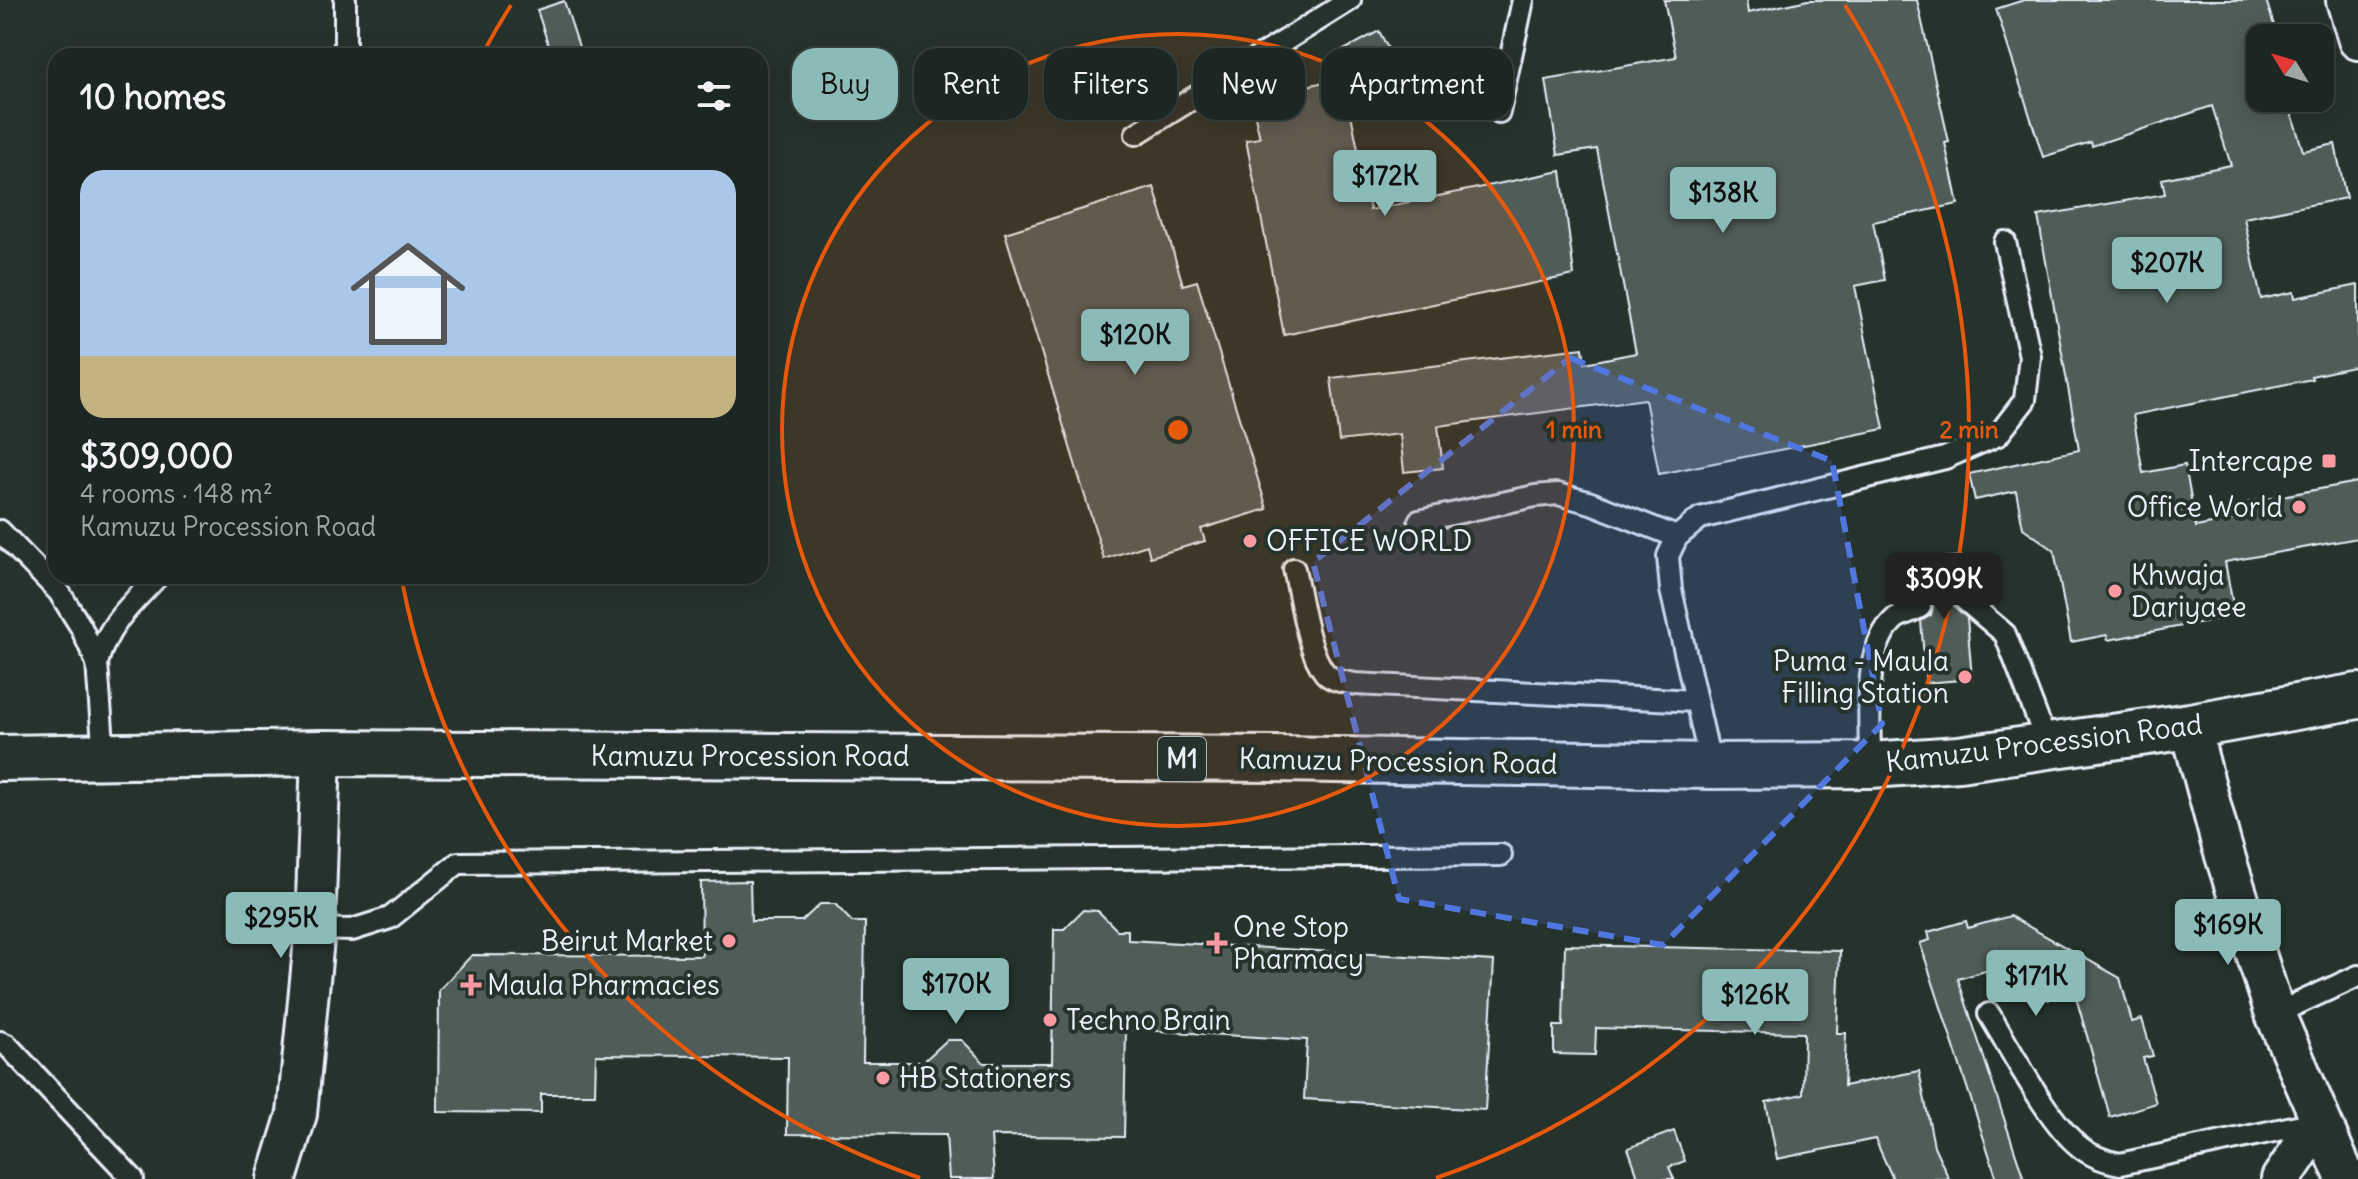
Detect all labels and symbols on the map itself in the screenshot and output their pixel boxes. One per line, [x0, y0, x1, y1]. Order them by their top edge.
north arrow [2246, 24, 2334, 112]
pin: $172K [1329, 150, 1441, 218]
pin: $138K [1667, 167, 1779, 235]
pin: $207K [2111, 237, 2223, 305]
pin: $120K [1079, 309, 1191, 377]
text: 1 min [1546, 414, 1602, 444]
text: 2 min [1939, 414, 1999, 444]
centre of rings [1164, 416, 1192, 444]
place label: Intercape [2189, 443, 2313, 479]
marker: Intercape [2320, 452, 2338, 470]
place label: Office World [2127, 489, 2283, 525]
marker: Office World [2290, 498, 2308, 516]
place label: OFFICE WORLD [1266, 523, 1472, 559]
marker: OFFICE WORLD [1241, 532, 1259, 550]
pin: $309K [1888, 553, 2000, 621]
place label: Khwaja Dariyaee [2131, 557, 2246, 625]
marker: Khwaja Dariyaee [2106, 582, 2124, 600]
place label: Puma - Maula Filling Station [1773, 643, 1949, 711]
marker: Puma - Maula Filling Station [1956, 668, 1974, 686]
street label: Kamuzu Procession Road [1884, 706, 2204, 780]
road number: M1 [1158, 737, 1206, 781]
street label: Kamuzu Procession Road [591, 738, 909, 774]
street label: Kamuzu Procession Road [1238, 740, 1558, 782]
pin: $295K [225, 892, 337, 960]
pin: $169K [2172, 899, 2284, 967]
place label: One Stop Pharmacy [1233, 909, 1364, 977]
place label: Beirut Market [541, 923, 713, 959]
marker: Beirut Market [720, 932, 738, 950]
marker: One Stop Pharmacy [1208, 934, 1226, 952]
pin: $171K [1980, 950, 2092, 1018]
pin: $170K [900, 958, 1012, 1026]
place label: Maula Pharmacies [487, 967, 720, 1003]
pin: $126K [1699, 969, 1811, 1037]
marker: Maula Pharmacies [462, 976, 480, 994]
place label: Techno Brain [1066, 1002, 1231, 1038]
marker: Techno Brain [1041, 1011, 1059, 1029]
place label: HB Stationers [899, 1060, 1072, 1096]
marker: HB Stationers [874, 1069, 892, 1087]

